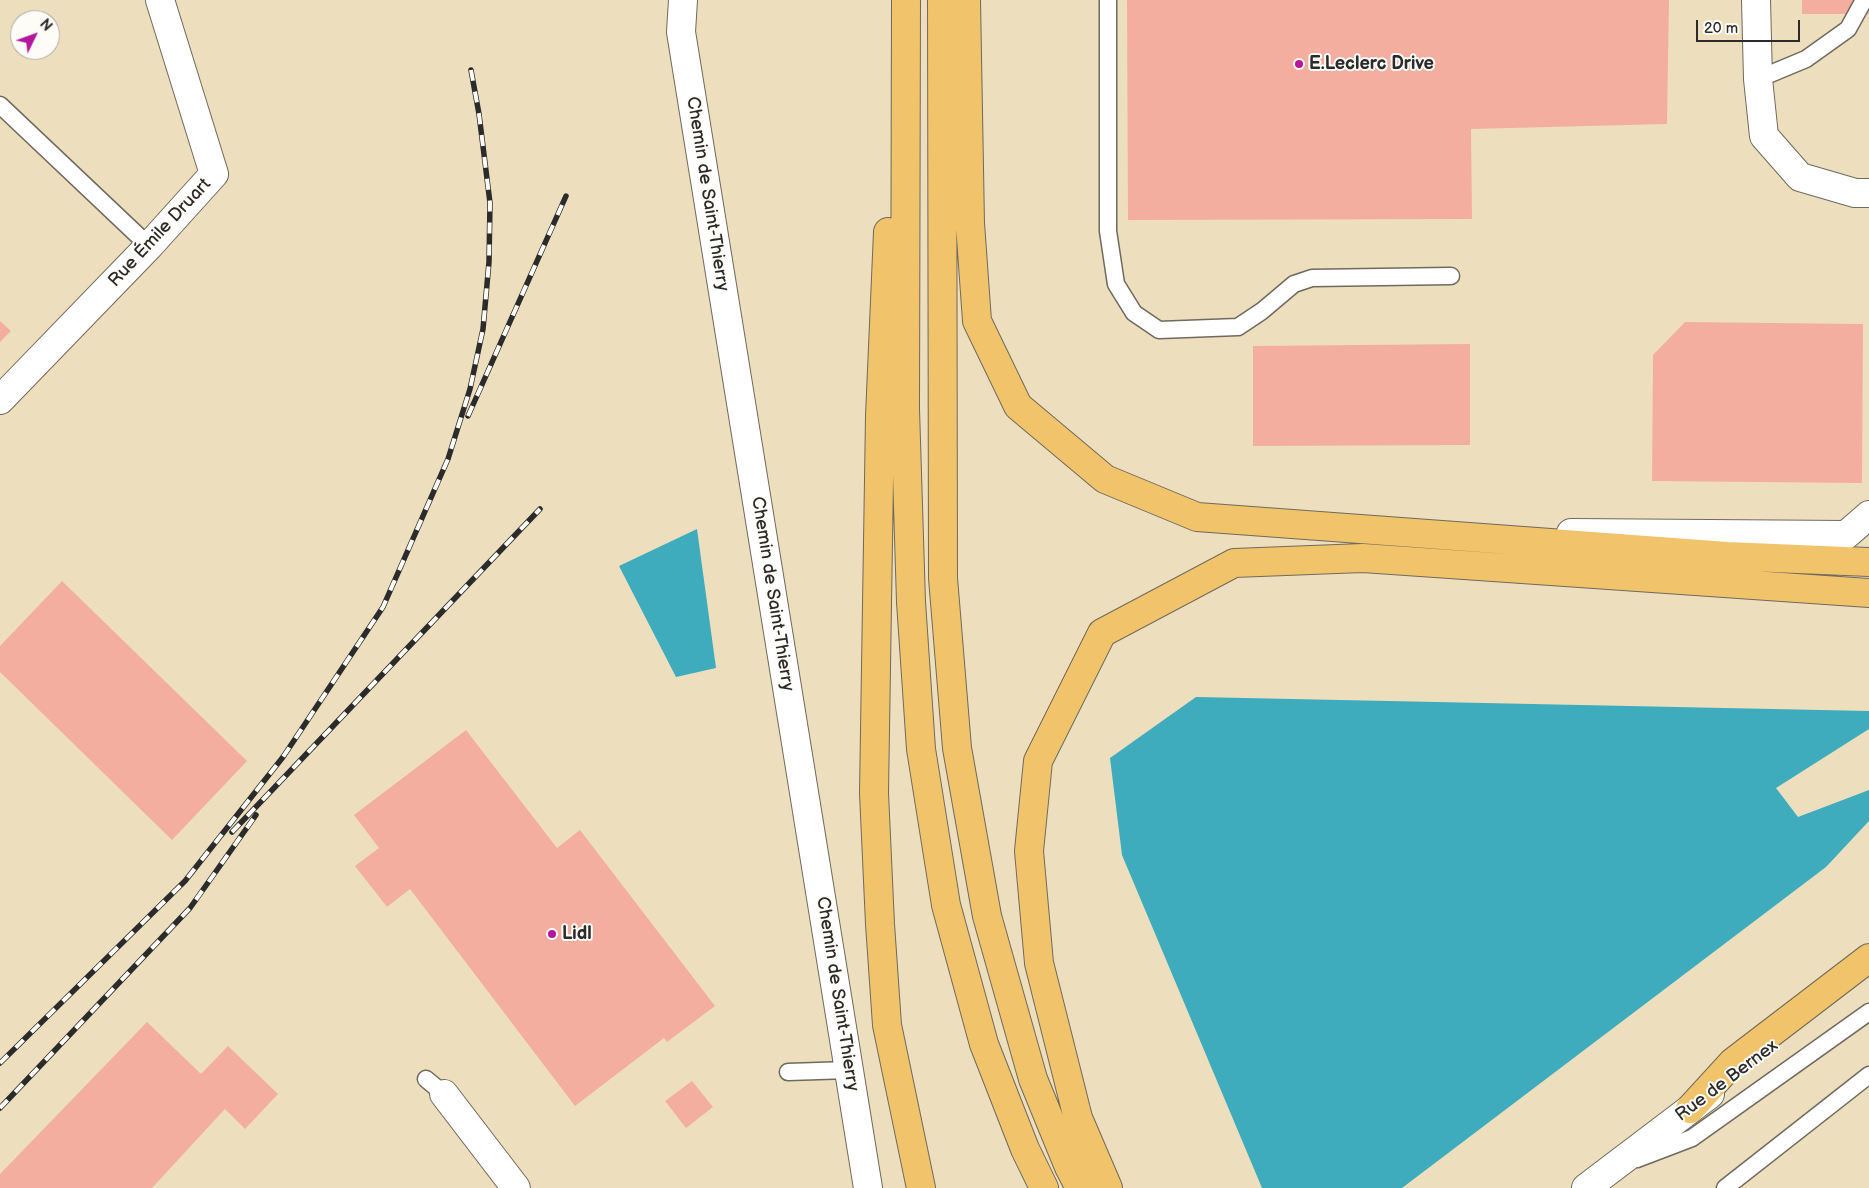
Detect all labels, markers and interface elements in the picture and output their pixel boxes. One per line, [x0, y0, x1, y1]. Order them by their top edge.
north arrow [10, 10, 60, 60]
scale bar [1699, 10, 1803, 42]
text: N [36, 16, 56, 35]
text: 20 m [1704, 19, 1738, 38]
place label: E.Leclerc Drive [1309, 53, 1434, 75]
marker: E.Leclerc Drive [1293, 58, 1305, 70]
street label: Chemin de Saint-Thierry [681, 95, 733, 293]
street label: Rue Émile Druart [104, 174, 216, 292]
street label: Chemin de Saint-Thierry [746, 495, 798, 693]
street label: Chemin de Saint-Thierry [811, 895, 863, 1093]
place label: Lidl [562, 923, 592, 945]
marker: Lidl [546, 928, 558, 940]
street label: Rue de Bernex [1671, 1035, 1783, 1127]

